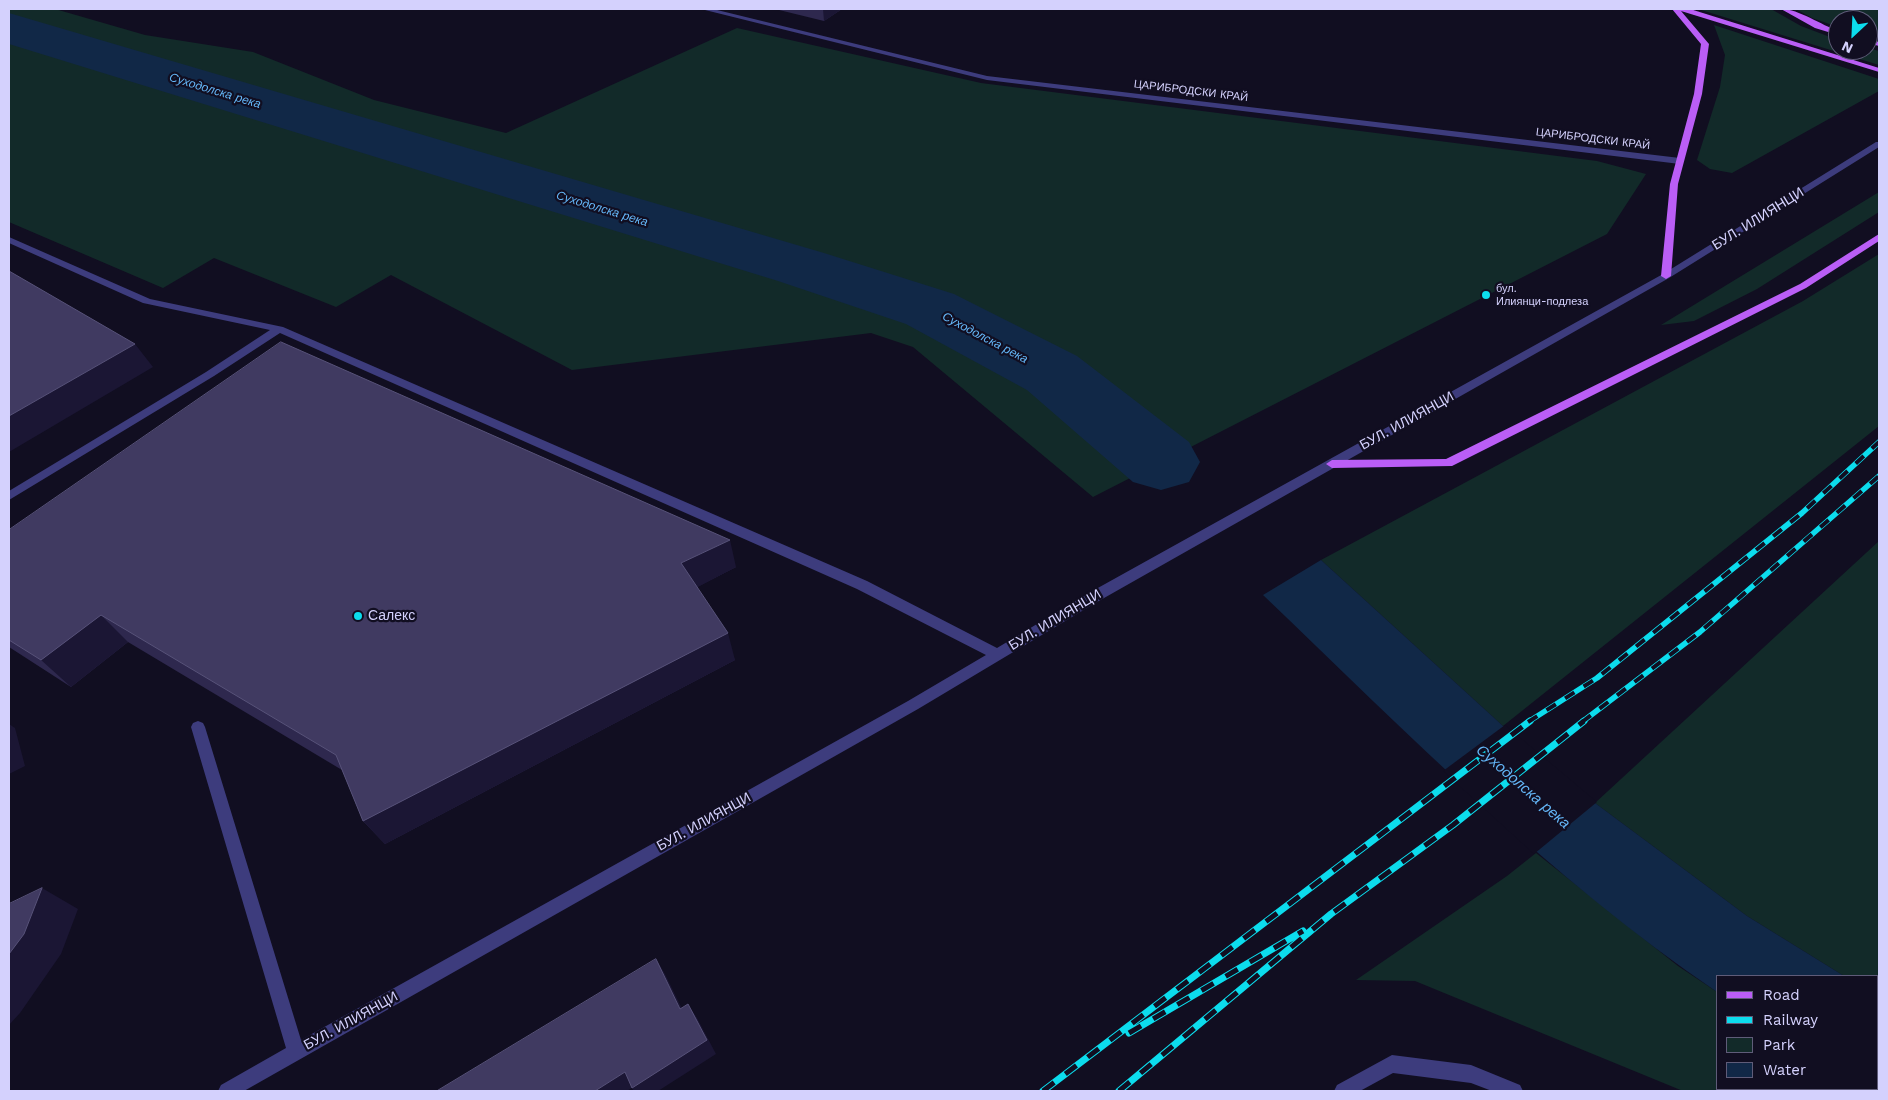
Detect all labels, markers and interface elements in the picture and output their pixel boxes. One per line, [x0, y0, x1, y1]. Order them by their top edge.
north arrow [1828, 10, 1878, 60]
text: N [1839, 38, 1855, 57]
water label: Суходолска река [167, 70, 263, 112]
street label: ЦАРИБРОДСКИ КРАЙ [1133, 77, 1249, 105]
street label: ЦАРИБРОДСКИ КРАЙ [1535, 125, 1651, 153]
street label: БУЛ. ИЛИЯНЦИ [1709, 184, 1807, 254]
water label: Суходолска река [554, 188, 650, 230]
place label: бул. Илиянци-подлеза [1496, 282, 1588, 308]
marker: бул. Илиянци-подлеза [1480, 289, 1492, 301]
water label: Суходолска река [940, 309, 1030, 367]
street label: БУЛ. ИЛИЯНЦИ [1357, 388, 1457, 454]
street label: БУЛ. ИЛИЯНЦИ [1006, 586, 1104, 654]
place label: Салекс [368, 608, 415, 624]
marker: Салекс [352, 610, 364, 622]
water label: Суходолска река [1472, 741, 1574, 833]
street label: БУЛ. ИЛИЯНЦИ [654, 789, 754, 855]
legend [1716, 975, 1878, 1090]
text: Road [1763, 986, 1800, 1004]
street label: БУЛ. ИЛИЯНЦИ [301, 988, 401, 1054]
text: Railway [1763, 1011, 1818, 1029]
text: Park [1763, 1036, 1795, 1054]
text: Water [1763, 1061, 1806, 1079]

